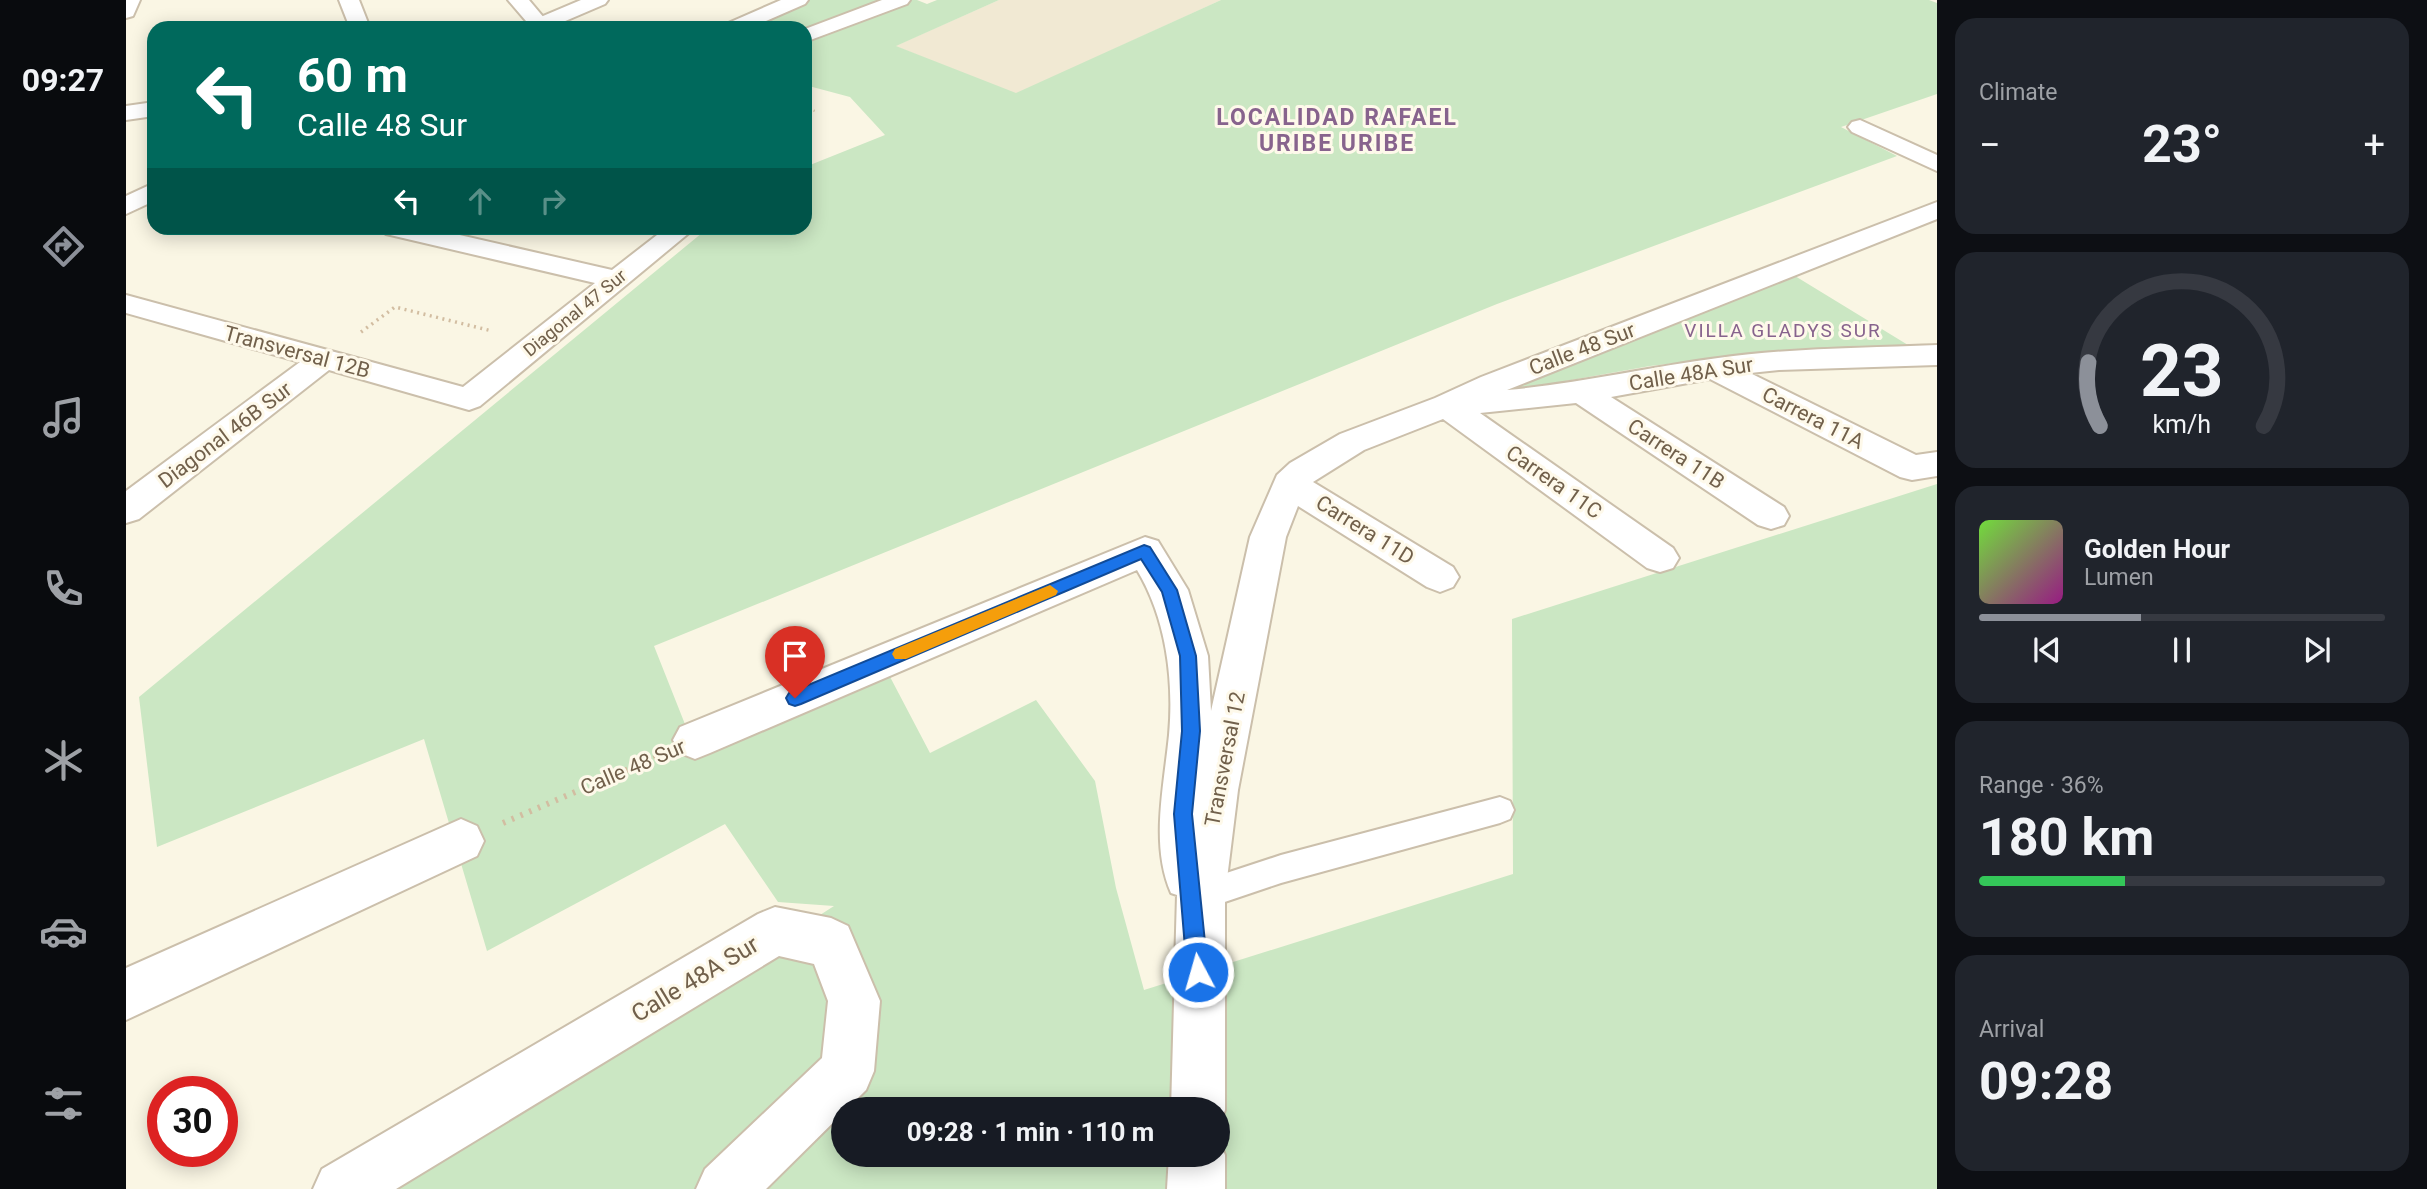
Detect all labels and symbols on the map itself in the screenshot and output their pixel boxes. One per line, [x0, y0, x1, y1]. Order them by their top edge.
district label: LOCALIDAD RAFAEL URIBE URIBE [1216, 104, 1458, 157]
street label: Diagonal 47 Sur [519, 265, 630, 361]
street label: Calle 48 Sur [1526, 318, 1638, 380]
district label: VILLA GLADYS SUR [1684, 319, 1882, 342]
street label: Transversal 12B [222, 321, 372, 383]
street label: Calle 48A Sur [1627, 352, 1755, 396]
street label: Diagonal 46B Sur [154, 377, 296, 493]
street label: Carrera 11A [1758, 382, 1868, 454]
street label: Carrera 11B [1623, 414, 1729, 494]
street label: Carrera 11C [1502, 440, 1606, 524]
street label: Carrera 11D [1312, 490, 1418, 570]
pin [765, 626, 825, 698]
street label: Transversal 12 [1200, 689, 1250, 828]
street label: Calle 48 Sur [577, 734, 689, 800]
street label: Calle 48A Sur [626, 930, 764, 1028]
position arrow [1161, 935, 1235, 1009]
speed limit sign: 30 [147, 1076, 238, 1167]

